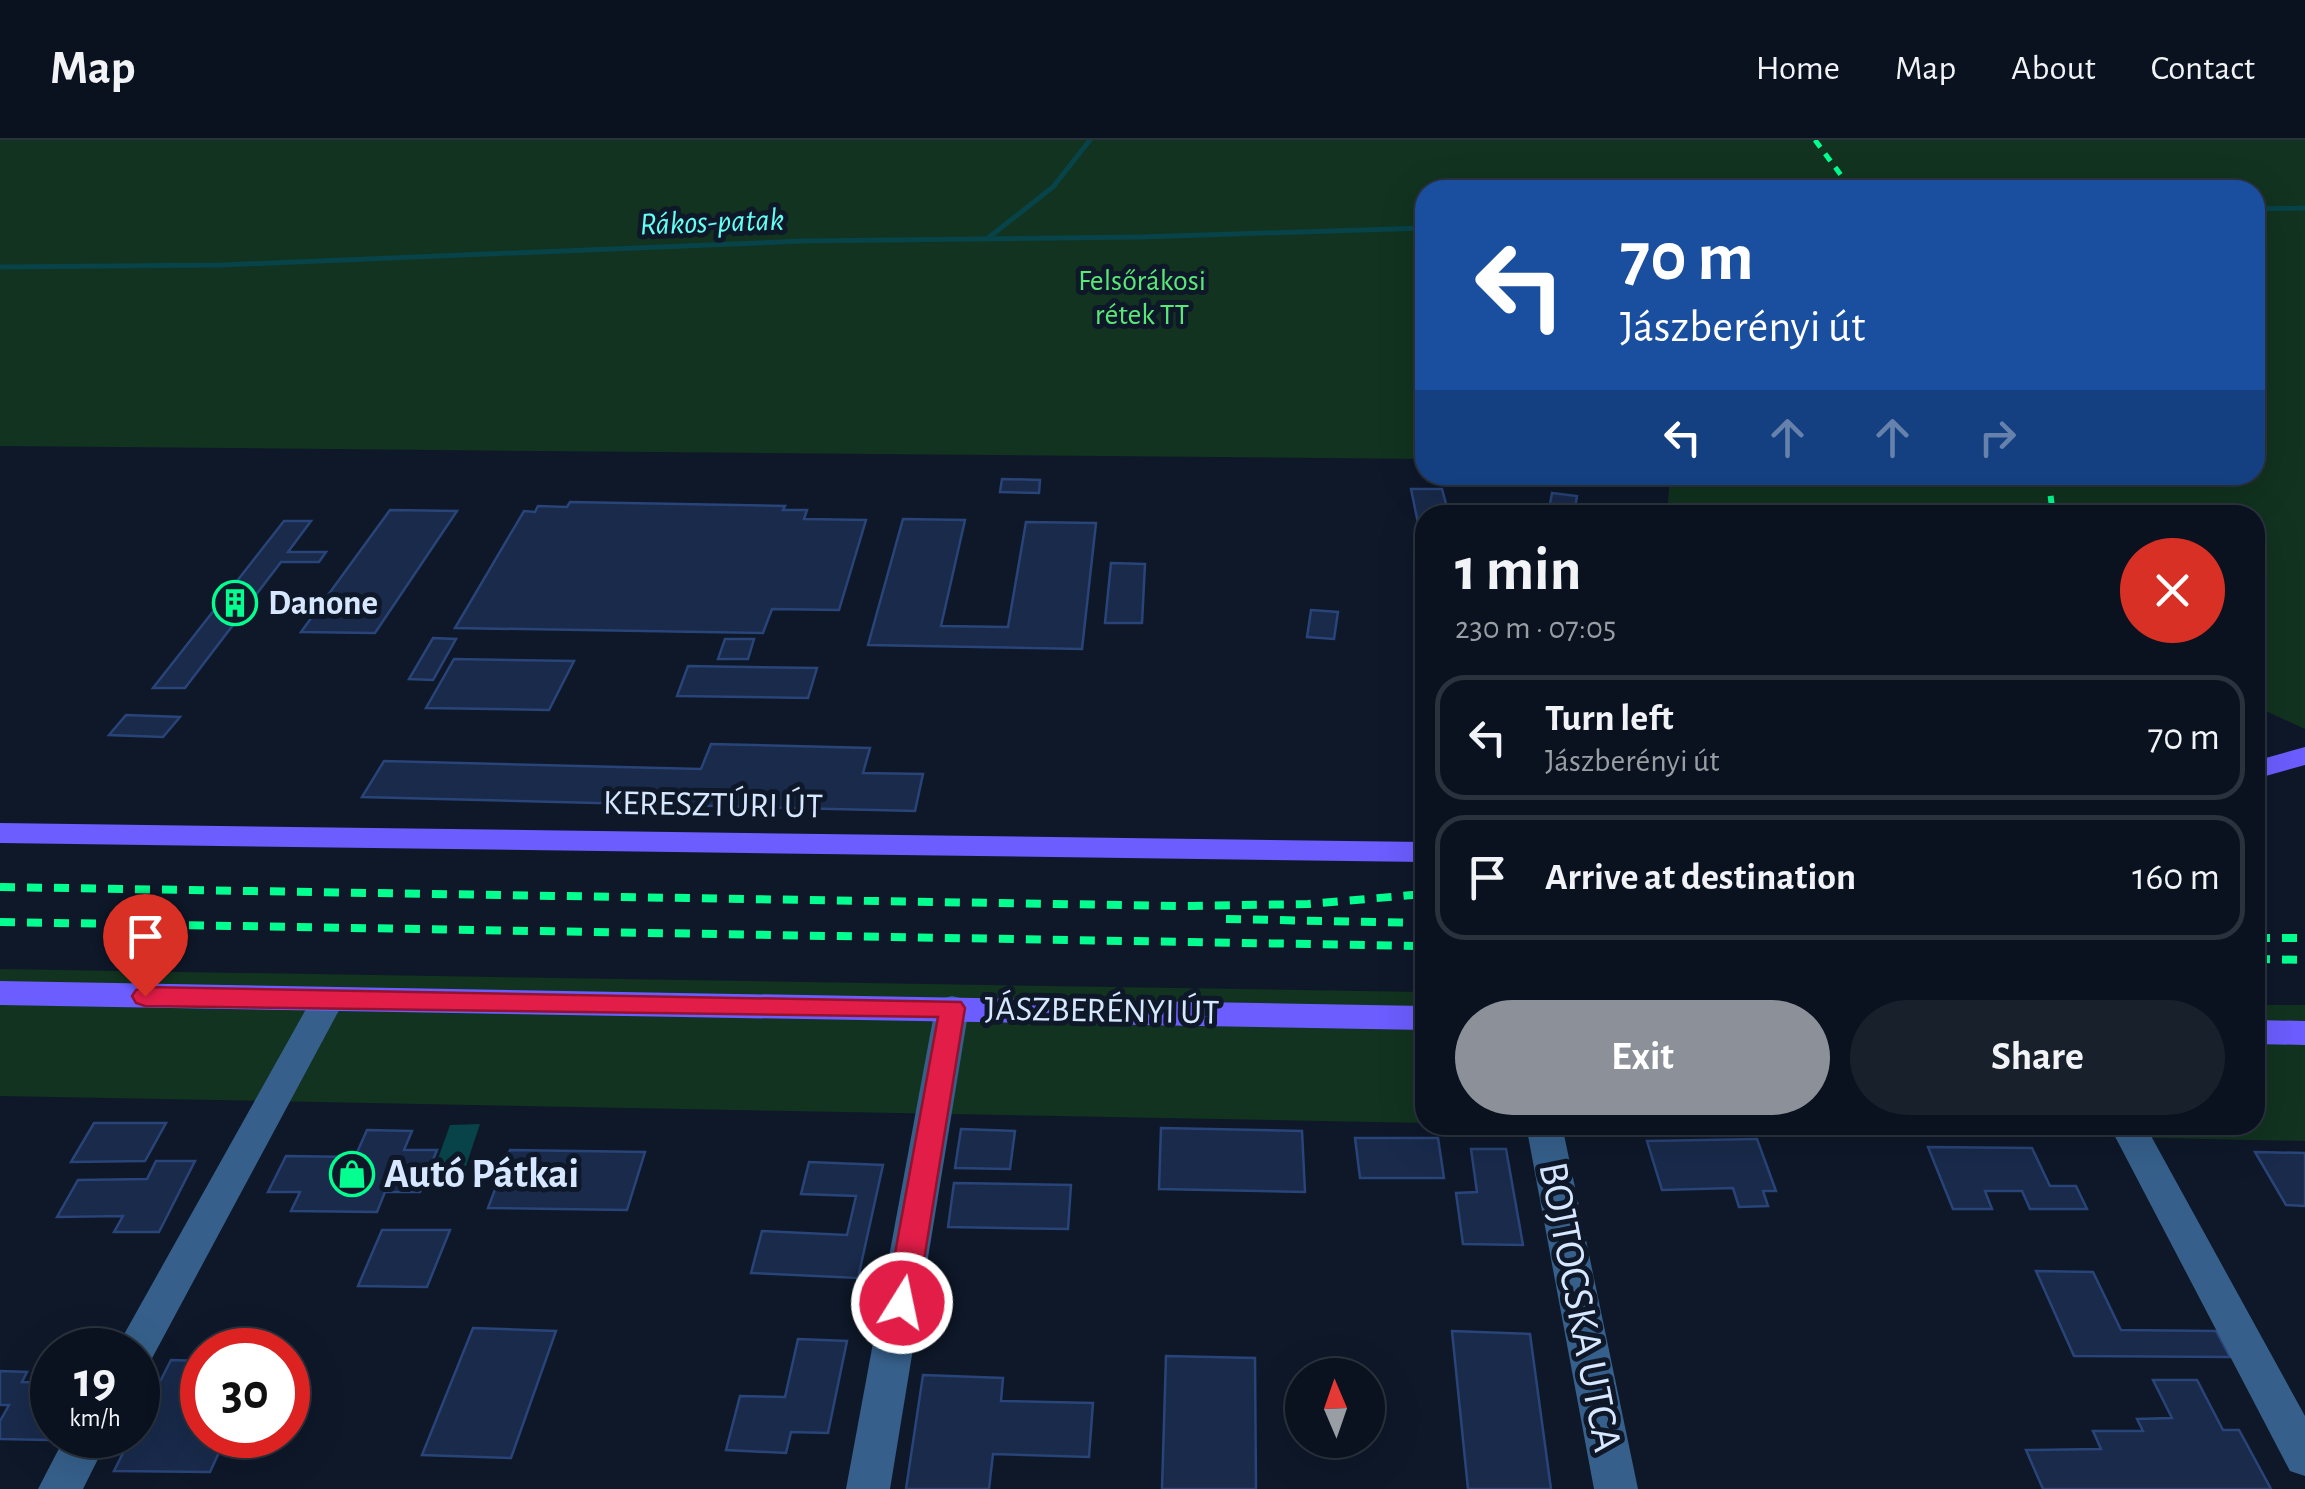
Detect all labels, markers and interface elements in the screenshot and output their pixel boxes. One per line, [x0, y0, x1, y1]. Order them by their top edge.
text: Map [50, 45, 136, 93]
text: Home [1756, 51, 1840, 86]
text: Map [1895, 51, 1956, 86]
text: About [2011, 51, 2096, 86]
text: Contact [2151, 51, 2255, 86]
water label: Rákos-patak [639, 203, 785, 242]
icon: left [1455, 220, 1585, 350]
text: 70 m [1620, 223, 1754, 293]
park label: Felsőrákosi rétek TT [1078, 266, 1206, 330]
text: Jászberényi út [1620, 305, 1865, 350]
icon: left [1655, 410, 1710, 465]
icon: ahead [1760, 410, 1815, 465]
icon: ahead [1865, 410, 1920, 465]
icon: right [1970, 410, 2025, 465]
button: close [2120, 538, 2225, 643]
text: 1 min [1455, 541, 1581, 601]
building icon: Danone [212, 580, 258, 626]
place label: Danone [268, 586, 378, 621]
text: 230 m · 07:05 [1455, 612, 1616, 644]
text: Turn left [1545, 700, 1673, 738]
icon: left [1460, 710, 1515, 765]
text: 70 m [2147, 719, 2220, 757]
text: Jászberényi út [1545, 745, 1719, 777]
street label: KERESZTÚRI ÚT [603, 784, 823, 824]
icon: arrive [1460, 850, 1515, 905]
text: Arrive at destination [1545, 859, 1856, 897]
text: 160 m [2132, 859, 2220, 897]
pin [103, 894, 188, 997]
icon: arrive [118, 909, 173, 964]
street label: JÁSZBERÉNYI ÚT [984, 989, 1220, 1031]
button: Exit [1455, 1000, 1830, 1115]
button: Share [1850, 1000, 2225, 1115]
shop icon: Autó Pátkai [329, 1151, 375, 1197]
place label: Autó Pátkai [384, 1153, 579, 1195]
street label: BOJTOCSKA UTCA [1531, 1159, 1629, 1455]
position arrow [850, 1251, 954, 1355]
speed limit sign: 30 [180, 1328, 310, 1458]
text: 19 [74, 1356, 116, 1406]
north arrow [1285, 1358, 1385, 1458]
map controls [1285, 1358, 1385, 1458]
text: km/h [69, 1406, 121, 1431]

